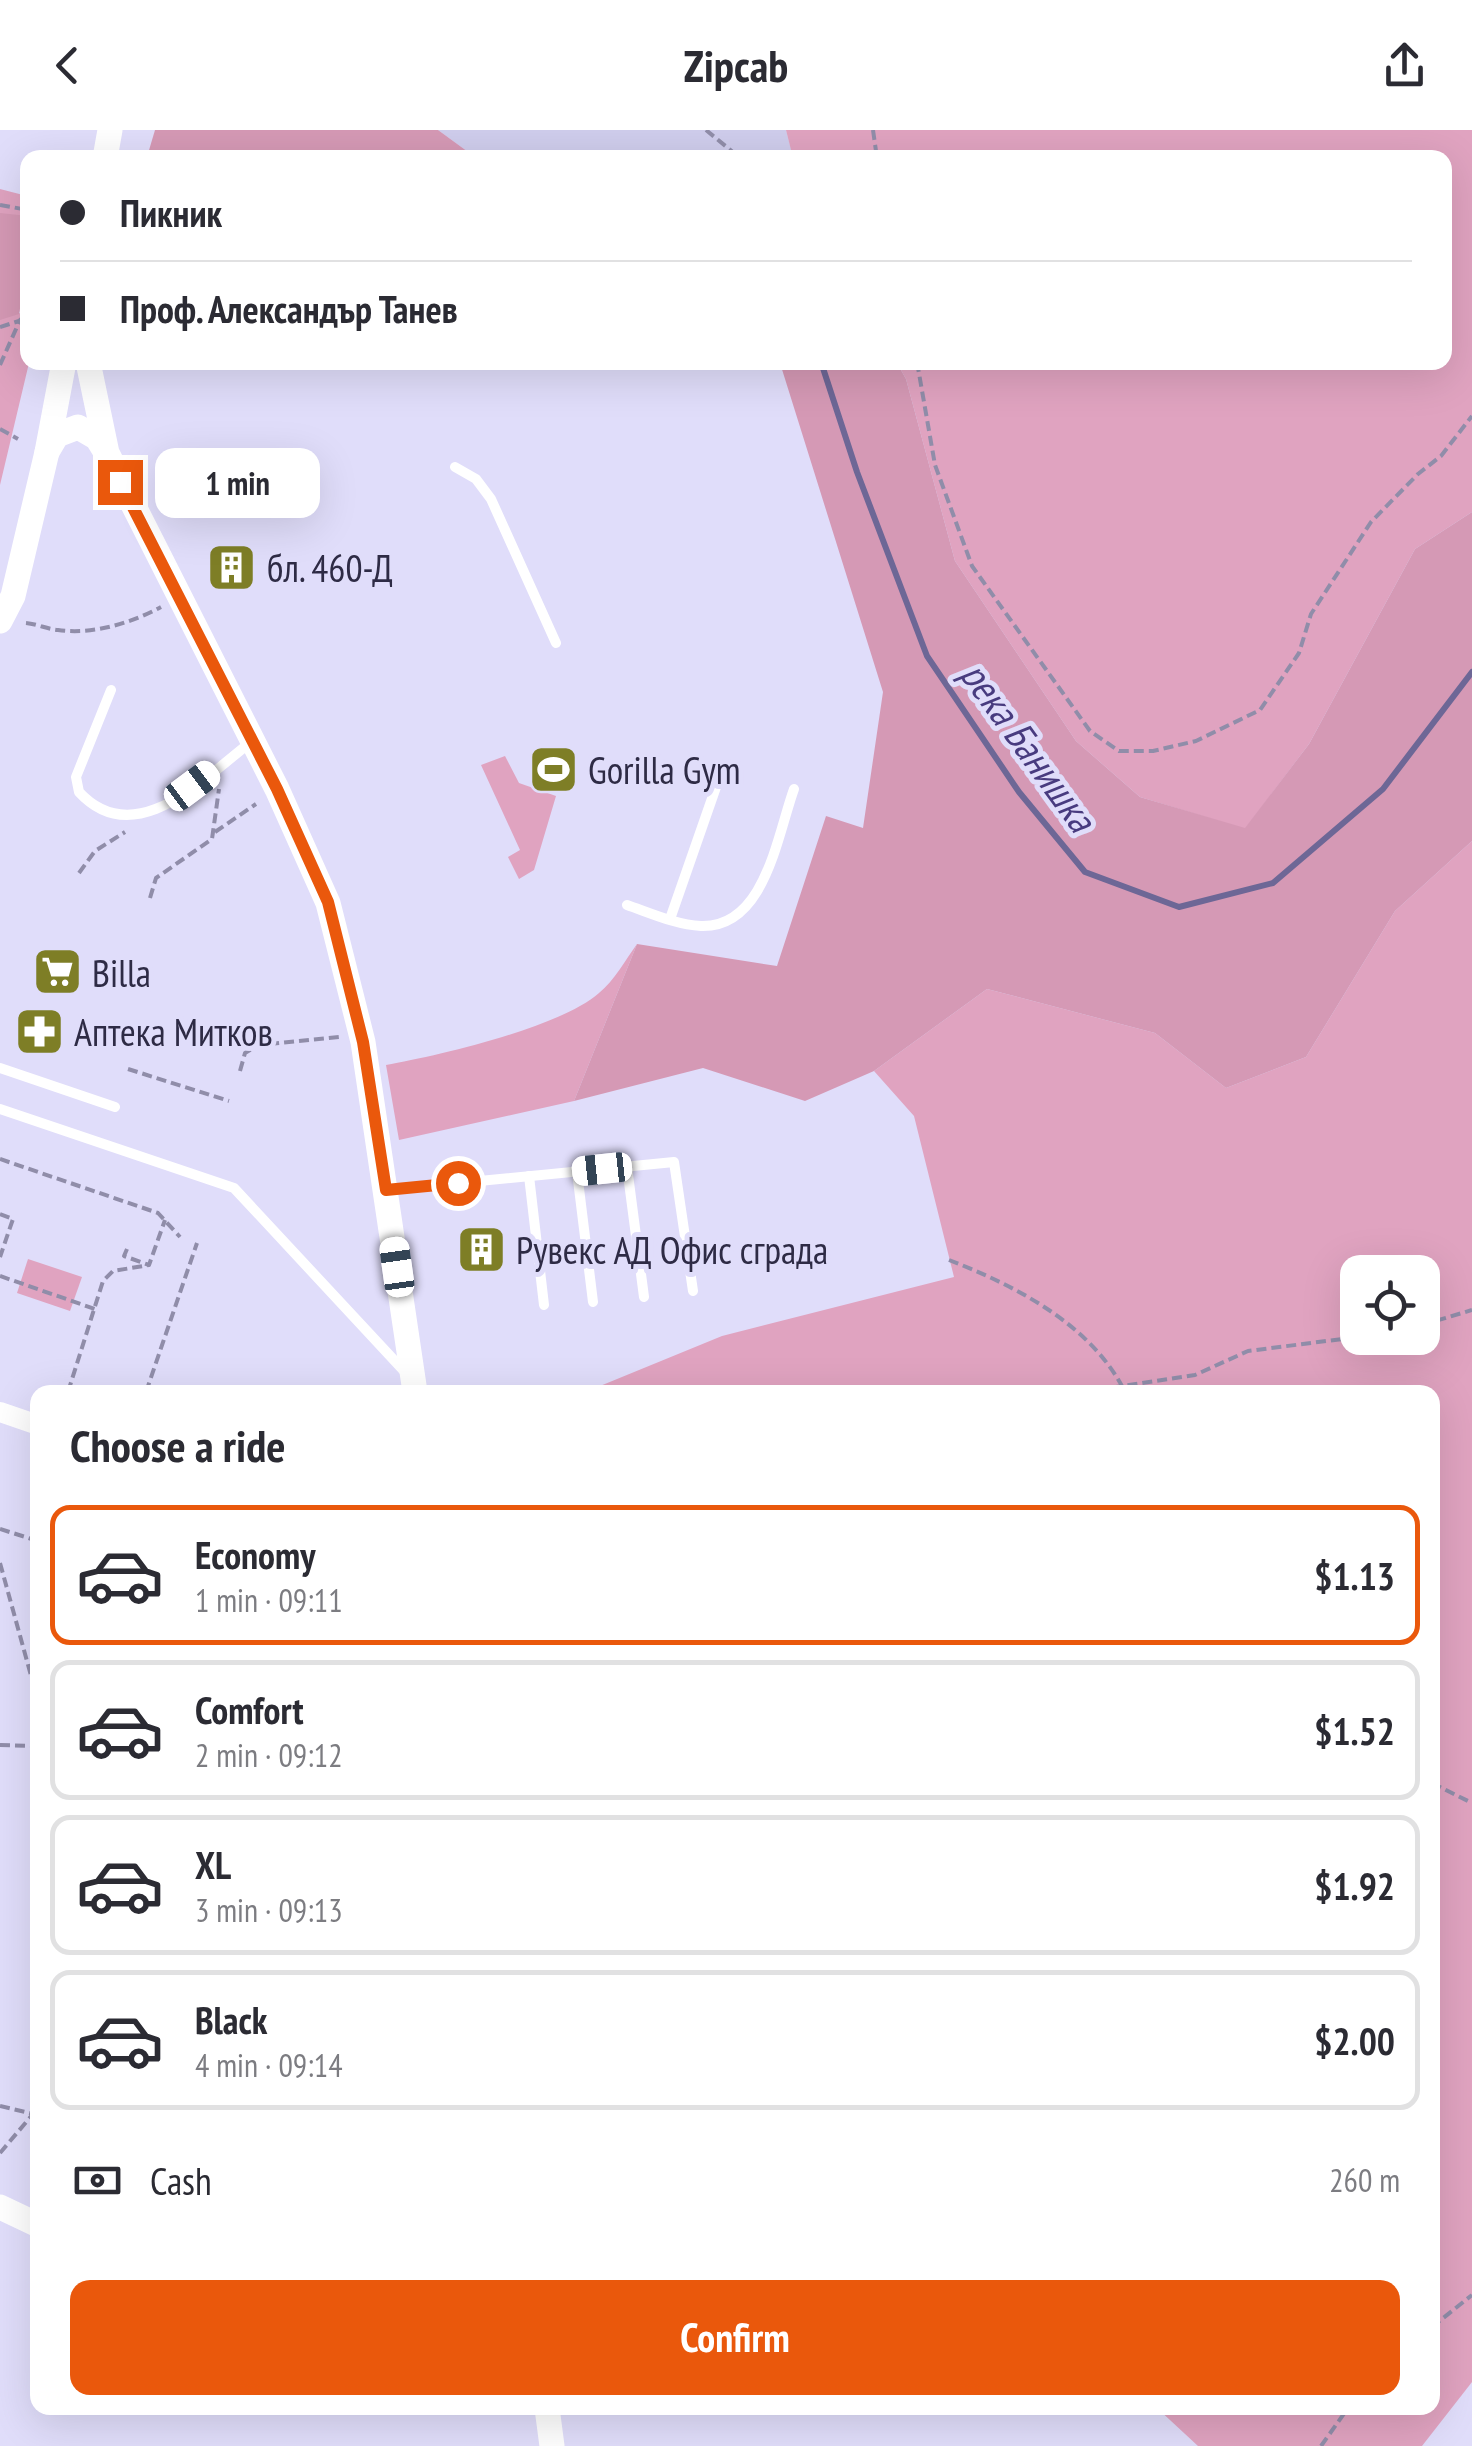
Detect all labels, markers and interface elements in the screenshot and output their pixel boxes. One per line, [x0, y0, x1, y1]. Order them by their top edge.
text: Zipcab [684, 36, 788, 94]
icon: back [40, 38, 95, 93]
icon: share [1377, 38, 1432, 93]
text: Пикник [120, 188, 222, 237]
text: Проф. Александър Танев [120, 284, 458, 333]
callout: 1 min [155, 447, 320, 517]
route end [98, 460, 143, 505]
text: 1 min [205, 462, 270, 504]
building icon: бл. 460-Д [206, 541, 258, 593]
place label: бл. 460-Д [267, 543, 393, 592]
water label: река Банишка [950, 651, 1109, 843]
sports icon: Gorilla Gym [527, 743, 579, 795]
place label: Gorilla Gym [588, 745, 740, 794]
car [159, 756, 225, 816]
supermarket icon: Billa [31, 946, 83, 998]
place label: Billa [92, 948, 151, 997]
pharmacy icon: Аптека Митков [13, 1005, 65, 1057]
place label: Аптека Митков [74, 1007, 273, 1056]
car [571, 1151, 633, 1187]
route start [436, 1161, 481, 1206]
building icon: Рувекс АД Офис сграда [455, 1223, 507, 1275]
place label: Рувекс АД Офис сграда [516, 1225, 828, 1274]
car [378, 1235, 416, 1299]
map controls [1340, 1255, 1440, 1355]
button: locate [1340, 1255, 1440, 1355]
text: Choose a ride [70, 1416, 285, 1474]
icon: car [75, 1530, 165, 1620]
text: Economy [195, 1530, 315, 1579]
text: $1.13 [1314, 1551, 1395, 1600]
text: 1 min · 09:11 [195, 1579, 343, 1621]
icon: car [75, 1685, 165, 1775]
text: Comfort [195, 1685, 304, 1734]
text: $1.52 [1314, 1706, 1395, 1755]
text: 2 min · 09:12 [195, 1734, 343, 1776]
icon: car [75, 1840, 165, 1930]
text: XL [195, 1840, 231, 1889]
text: $1.92 [1314, 1861, 1395, 1910]
text: 3 min · 09:13 [195, 1889, 343, 1931]
icon: car [75, 1995, 165, 2085]
text: Black [195, 1995, 268, 2044]
text: $2.00 [1314, 2016, 1395, 2065]
text: 4 min · 09:14 [195, 2044, 343, 2086]
icon: cash [70, 2153, 125, 2208]
text: Cash [150, 2156, 212, 2205]
text: 260 m [1329, 2159, 1400, 2201]
button: Confirm [70, 2280, 1400, 2395]

